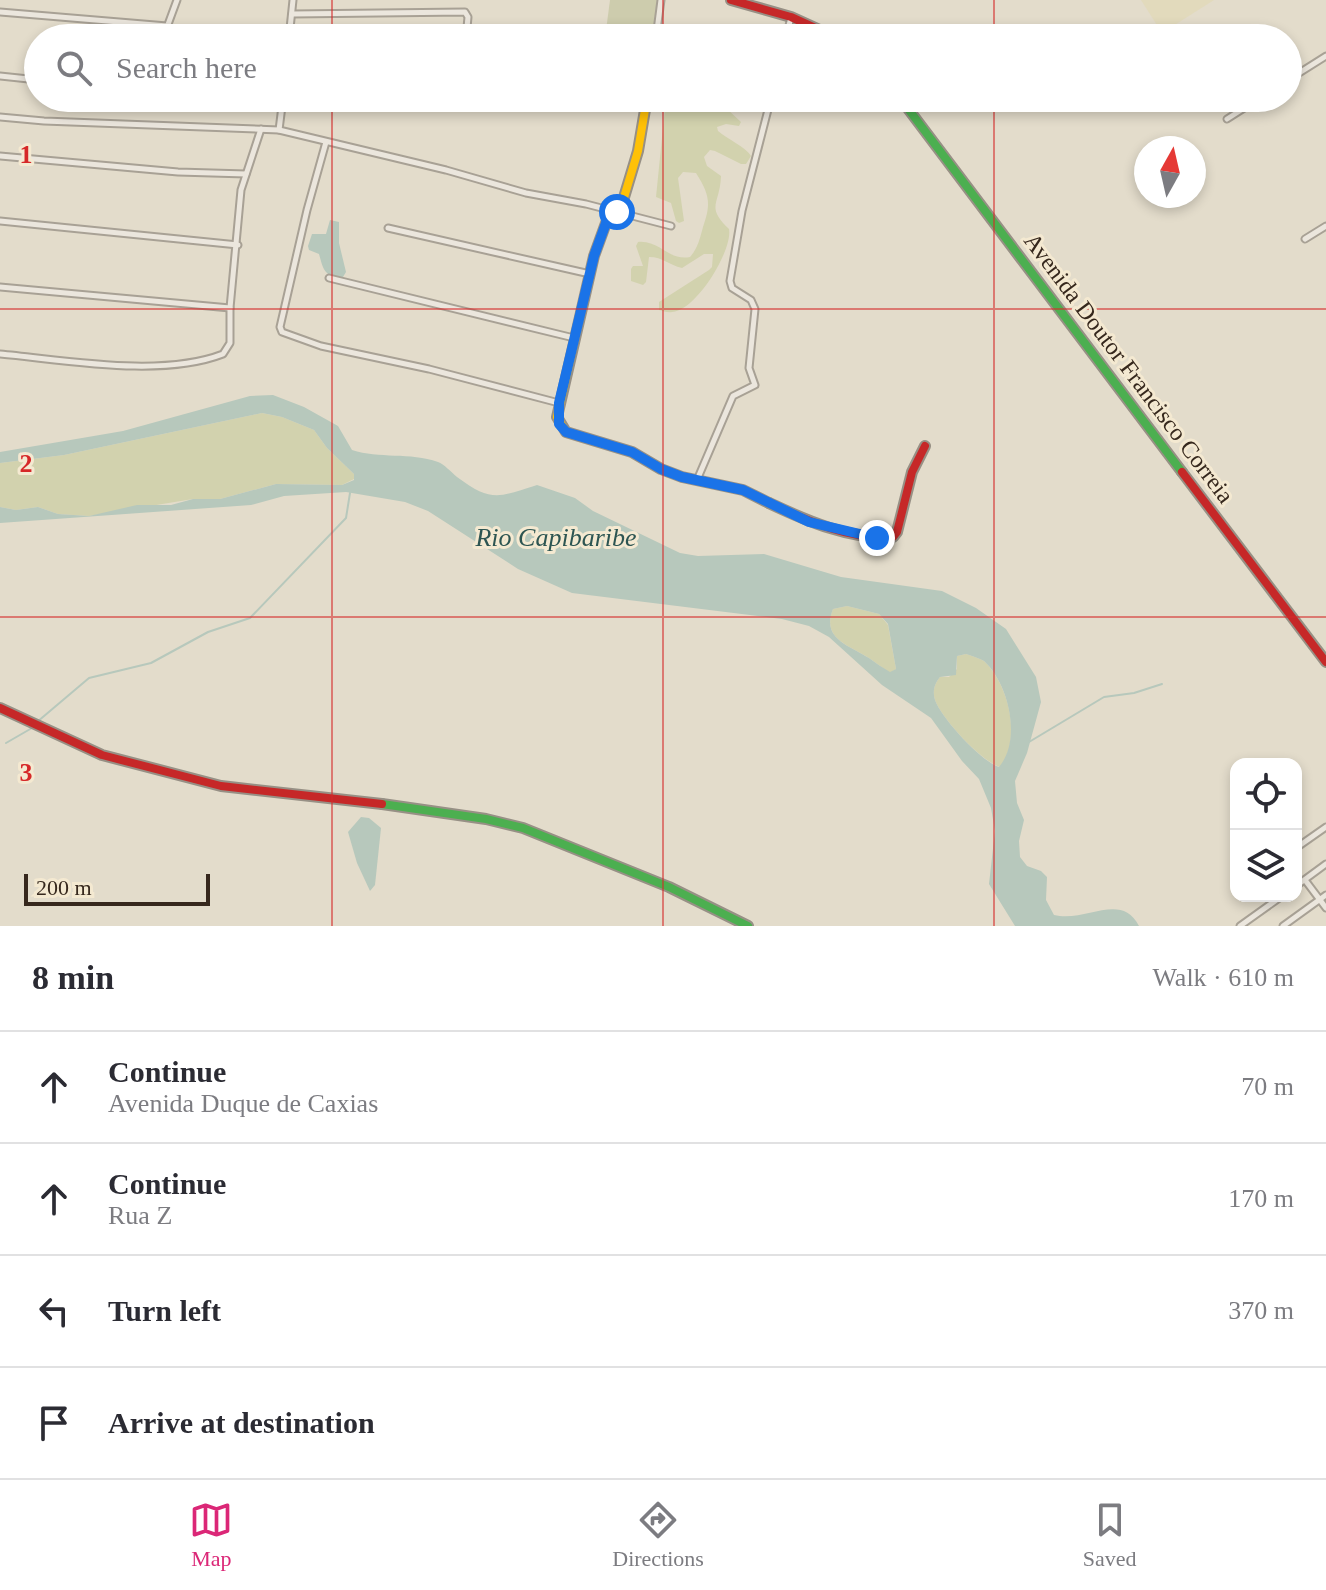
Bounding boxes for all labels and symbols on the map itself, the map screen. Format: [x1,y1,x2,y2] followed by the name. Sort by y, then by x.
[1134,136,1206,208] north arrow
[20,140,33,169] text: 1
[599,194,635,230] route start
[1019,228,1239,508] street label: Avenida Doutor Francisco Correia
[20,449,33,478] text: 2
[859,520,895,556] route end
[474,523,637,552] water label: Rio Capibaribe
[20,758,33,787] text: 3
[24,870,210,906] scale bar

